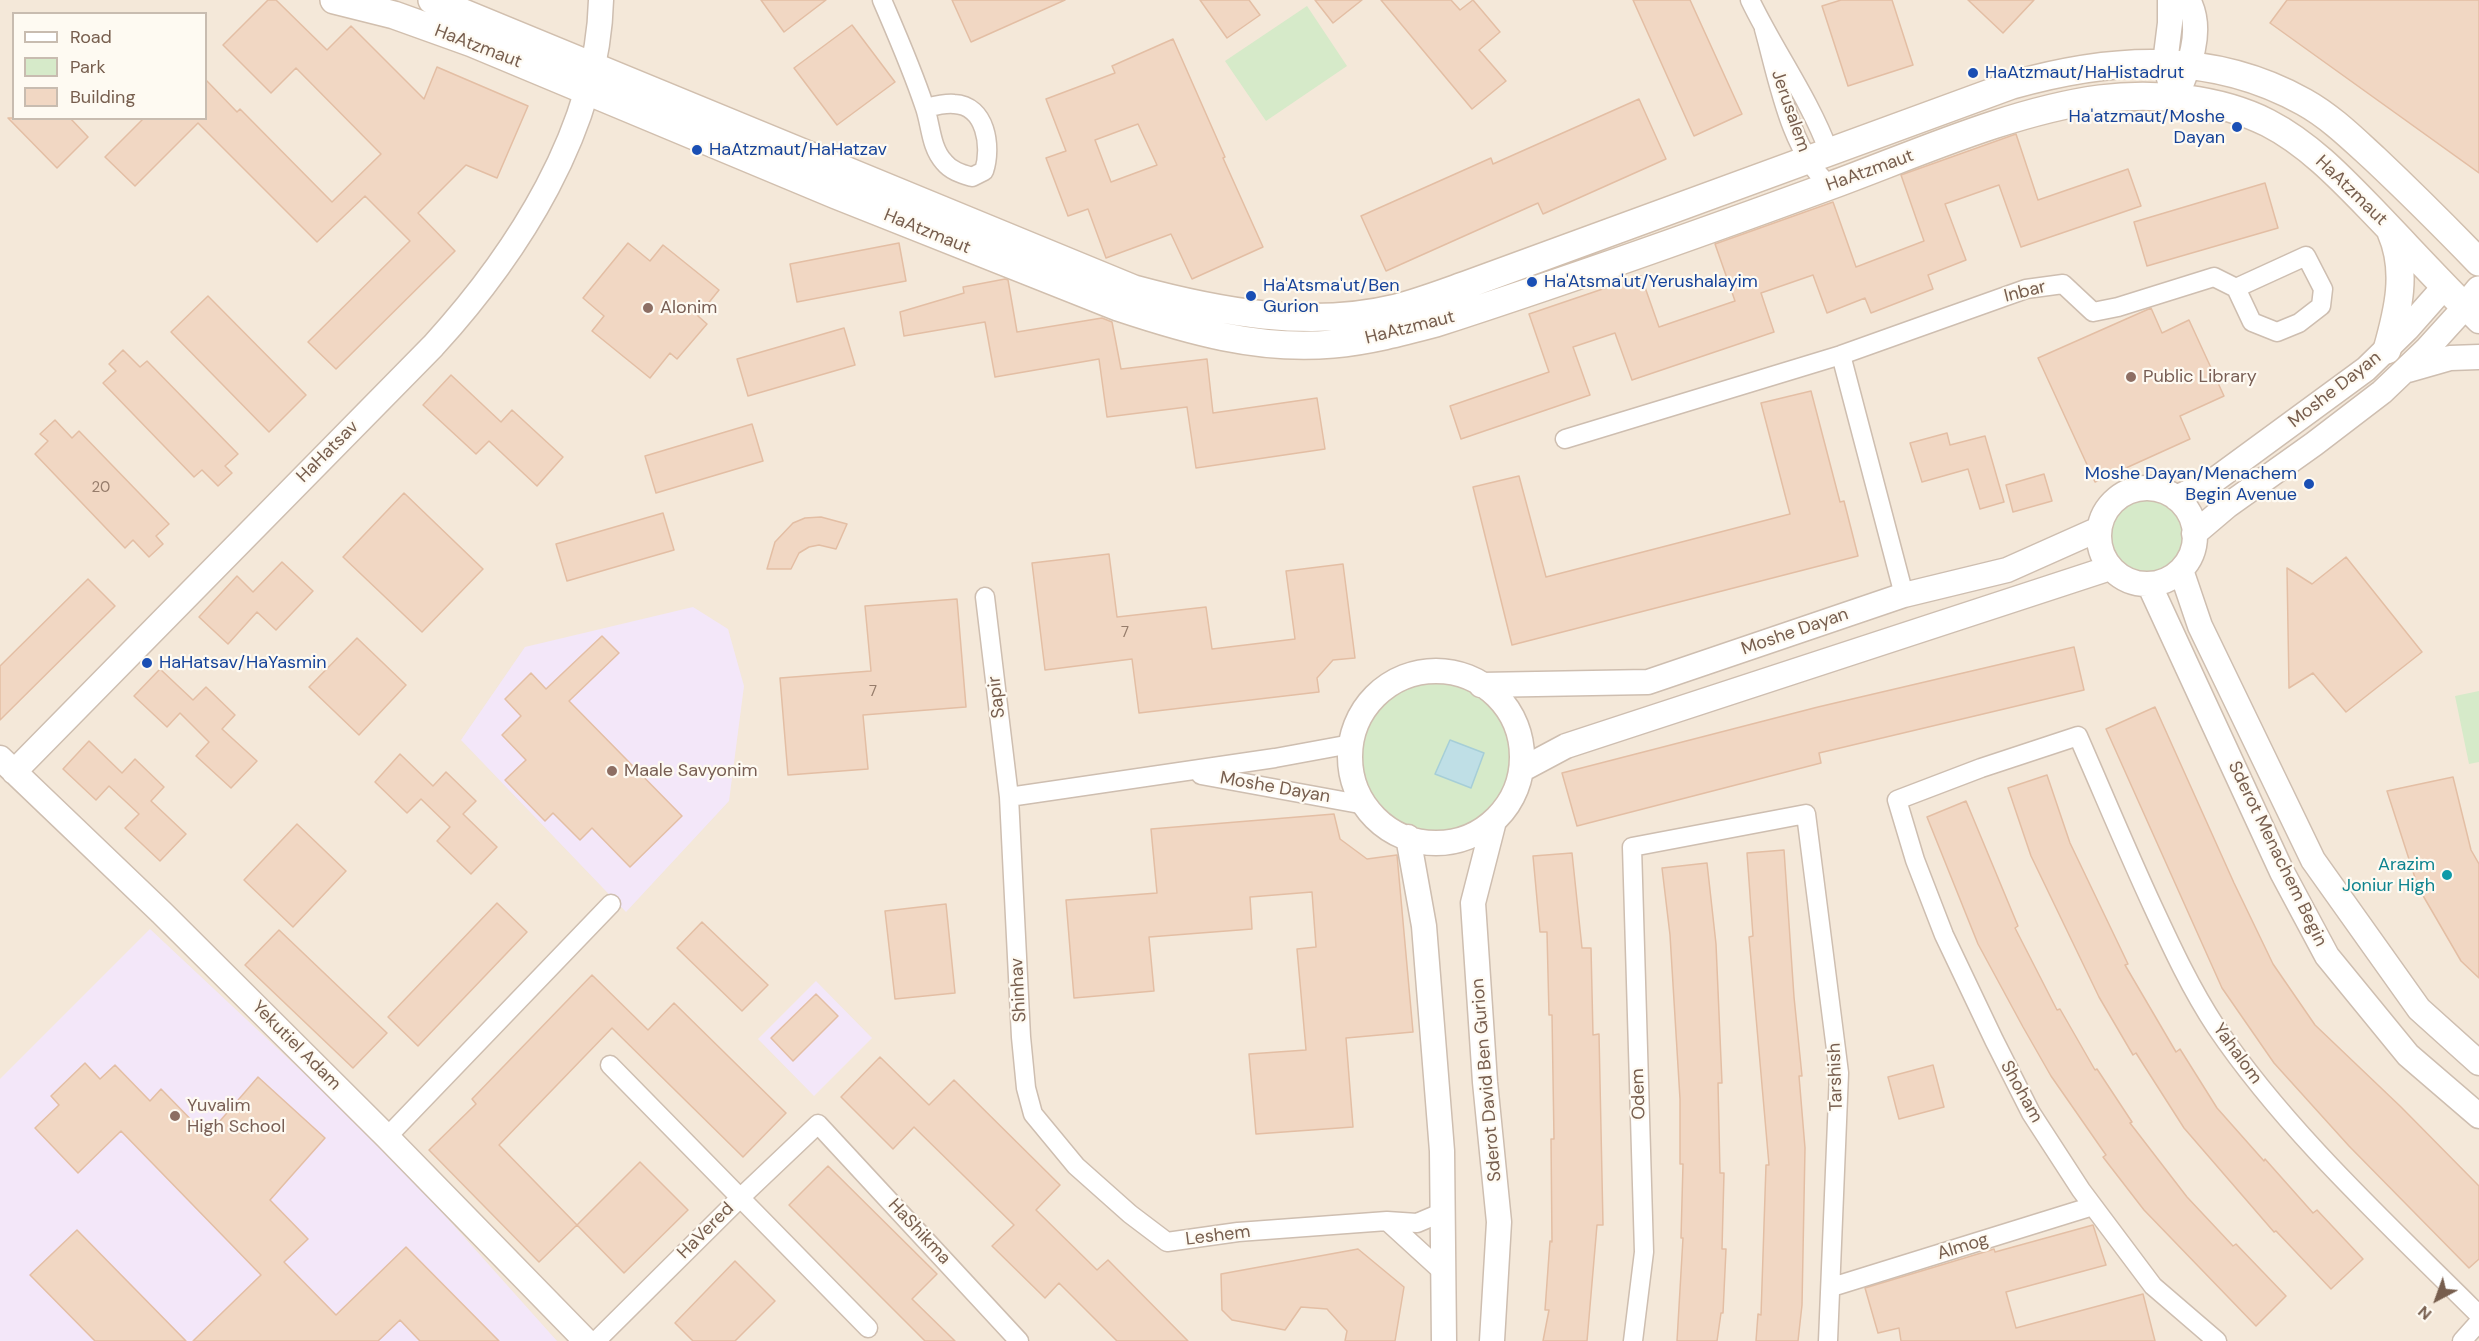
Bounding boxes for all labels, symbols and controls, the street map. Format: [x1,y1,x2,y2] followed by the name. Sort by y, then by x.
[12,12,207,120] legend
[431,20,525,74] street label: HaAtzmaut
[70,25,112,49] text: Road
[70,55,106,79] text: Park
[1985,62,2184,84] place label: HaAtzmaut/HaHistadrut
[1966,66,1980,80] marker: HaAtzmaut/HaHistadrut
[1766,67,1814,155] street label: Jerusalem
[70,85,135,109] text: Building
[2069,106,2225,148] place label: Ha'atzmaut/Moshe Dayan
[2230,120,2244,134] marker: Ha'atzmaut/Moshe Dayan
[709,139,887,161] place label: HaAtzmaut/HaHatzav
[690,143,704,157] marker: HaAtzmaut/HaHatzav
[1823,145,1917,197] street label: HaAtzmaut
[2310,151,2392,231] street label: HaAtzmaut
[880,205,974,259] street label: HaAtzmaut
[1544,271,1758,293] place label: Ha'Atsma'ut/Yerushalayim
[1263,275,1400,318] place label: Ha'Atsma'ut/Ben Gurion
[1525,275,1539,289] marker: Ha'Atsma'ut/Yerushalayim
[2002,276,2048,308] street label: Inbar
[1244,289,1258,303] marker: Ha'Atsma'ut/Ben Gurion
[660,297,717,319] place label: Alonim
[641,301,655,315] marker: Alonim
[1363,306,1457,350] street label: HaAtzmaut
[2284,347,2386,433] street label: Moshe Dayan
[2143,366,2257,388] place label: Public Library
[2124,370,2138,384] marker: Public Library
[292,416,364,488] street label: HaHatsav
[2085,463,2297,506] place label: Moshe Dayan/Menachem Begin Avenue
[2302,477,2316,491] marker: Moshe Dayan/Menachem Begin Avenue
[92,479,110,497] house number: 20
[1739,604,1851,660] street label: Moshe Dayan
[1121,624,1129,642] house number: 7
[159,652,327,674] place label: HaHatsav/HaYasmin
[140,656,154,670] marker: HaHatsav/HaYasmin
[984,675,1010,719] street label: Sapir
[869,683,877,701] house number: 7
[2223,758,2331,950] street label: Sderot Menachem Begin
[624,760,758,782] place label: Maale Savyonim
[605,764,619,778] marker: Maale Savyonim
[1218,768,1332,808] street label: Moshe Dayan
[2342,854,2435,896] place label: Arazim Joniur High
[2440,868,2454,882] marker: Arazim Joniur High
[1007,957,1031,1023] street label: Shinhav
[1467,977,1507,1183] street label: Sderot David Ben Gurion
[247,997,345,1095] street label: Yekutiel Adam
[2208,1019,2266,1089] street label: Yahalom
[1824,1042,1848,1112] street label: Tarshish
[1995,1057,2047,1127] street label: Shoham
[1627,1068,1651,1120] street label: Odem
[187,1095,285,1138] place label: Yuvalim High School
[168,1109,182,1123] marker: Yuvalim High School
[883,1195,955,1269] street label: HaShikma
[673,1198,739,1264] street label: HaVered
[1184,1221,1252,1251] street label: Leshem
[1935,1229,1991,1265] street label: Almog
[2407,1269,2467,1329] north arrow
[2414,1301,2436,1325] text: N

